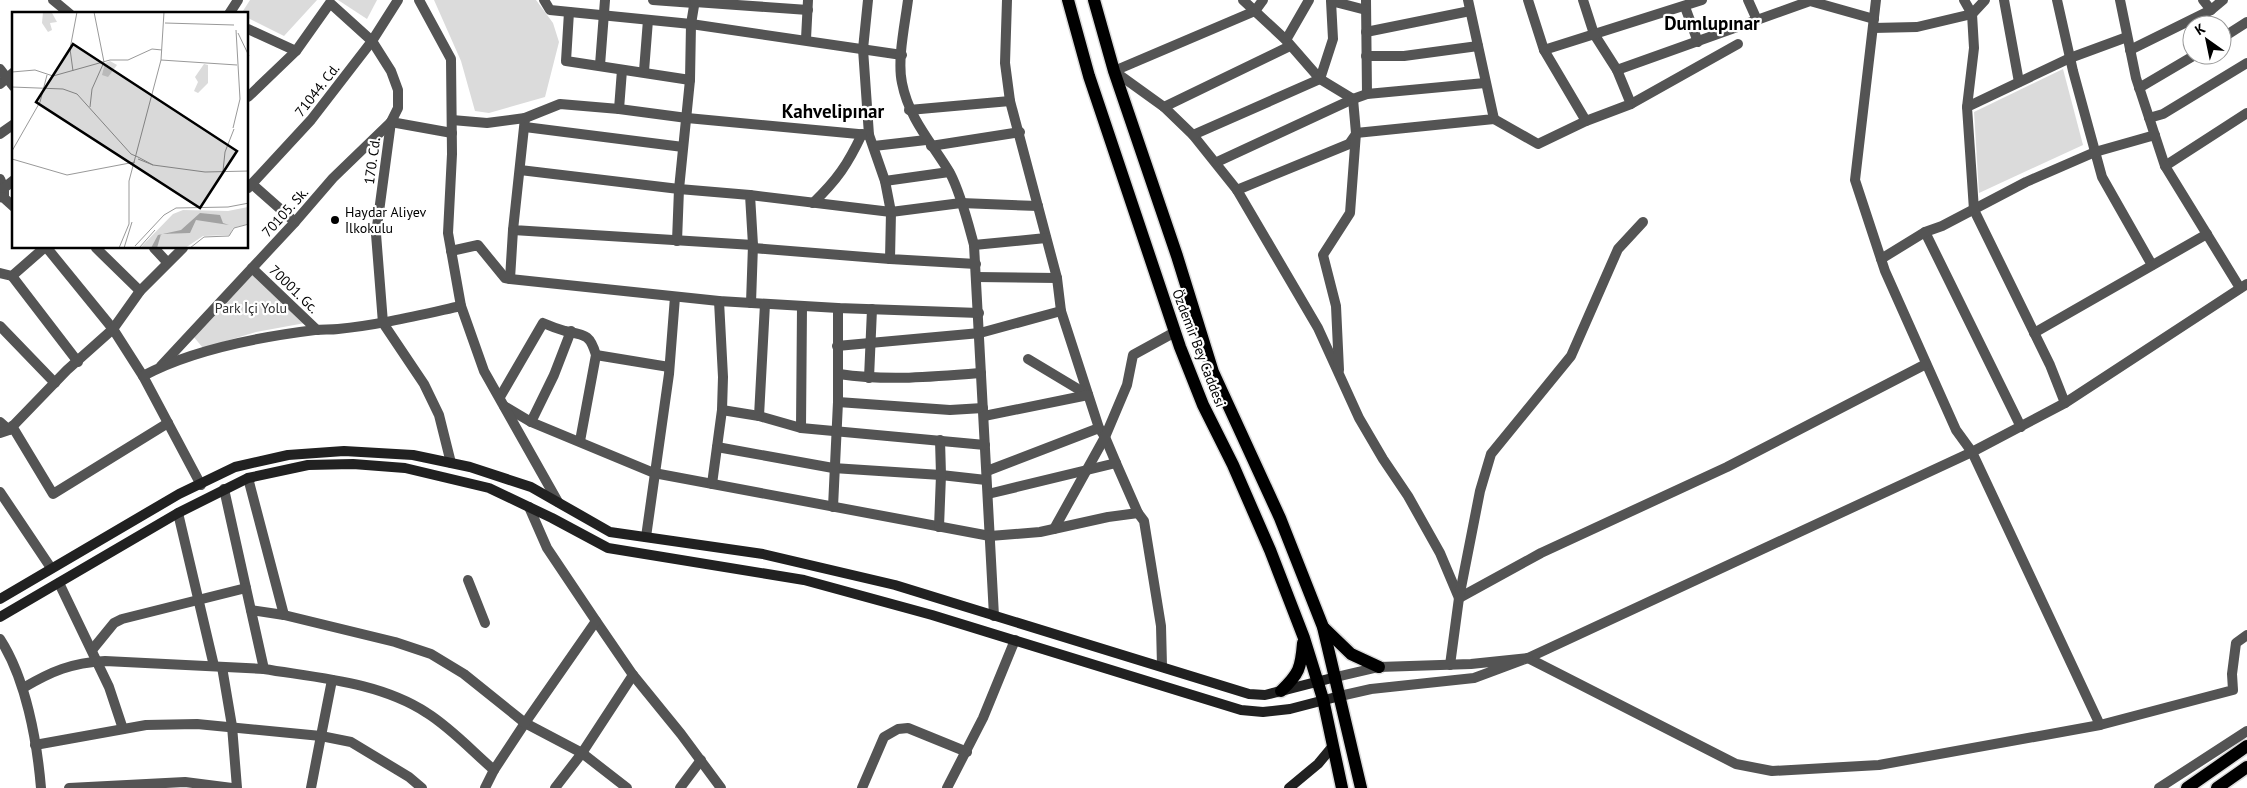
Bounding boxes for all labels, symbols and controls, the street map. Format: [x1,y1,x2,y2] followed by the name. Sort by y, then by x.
[1664,11,1760,35] district label: Dumlupınar
[12,12,249,249] inset map
[2182,15,2232,65] north arrow
[2191,19,2209,39] text: K
[291,60,343,120] street label: 71044. Cd.
[782,99,884,123] district label: Kahvelipınar
[360,136,384,186] street label: 170. Cd.
[258,183,312,241] street label: 70105. Sk.
[345,203,427,237] place label: Haydar Aliyev İlkokulu
[329,214,341,226] marker: Haydar Aliyev İlkokulu
[266,261,322,317] street label: 70001. Gc.
[1168,286,1230,410] street label: Özdemir Bey Caddesi
[215,299,287,317] park label: Park İçi Yolu

